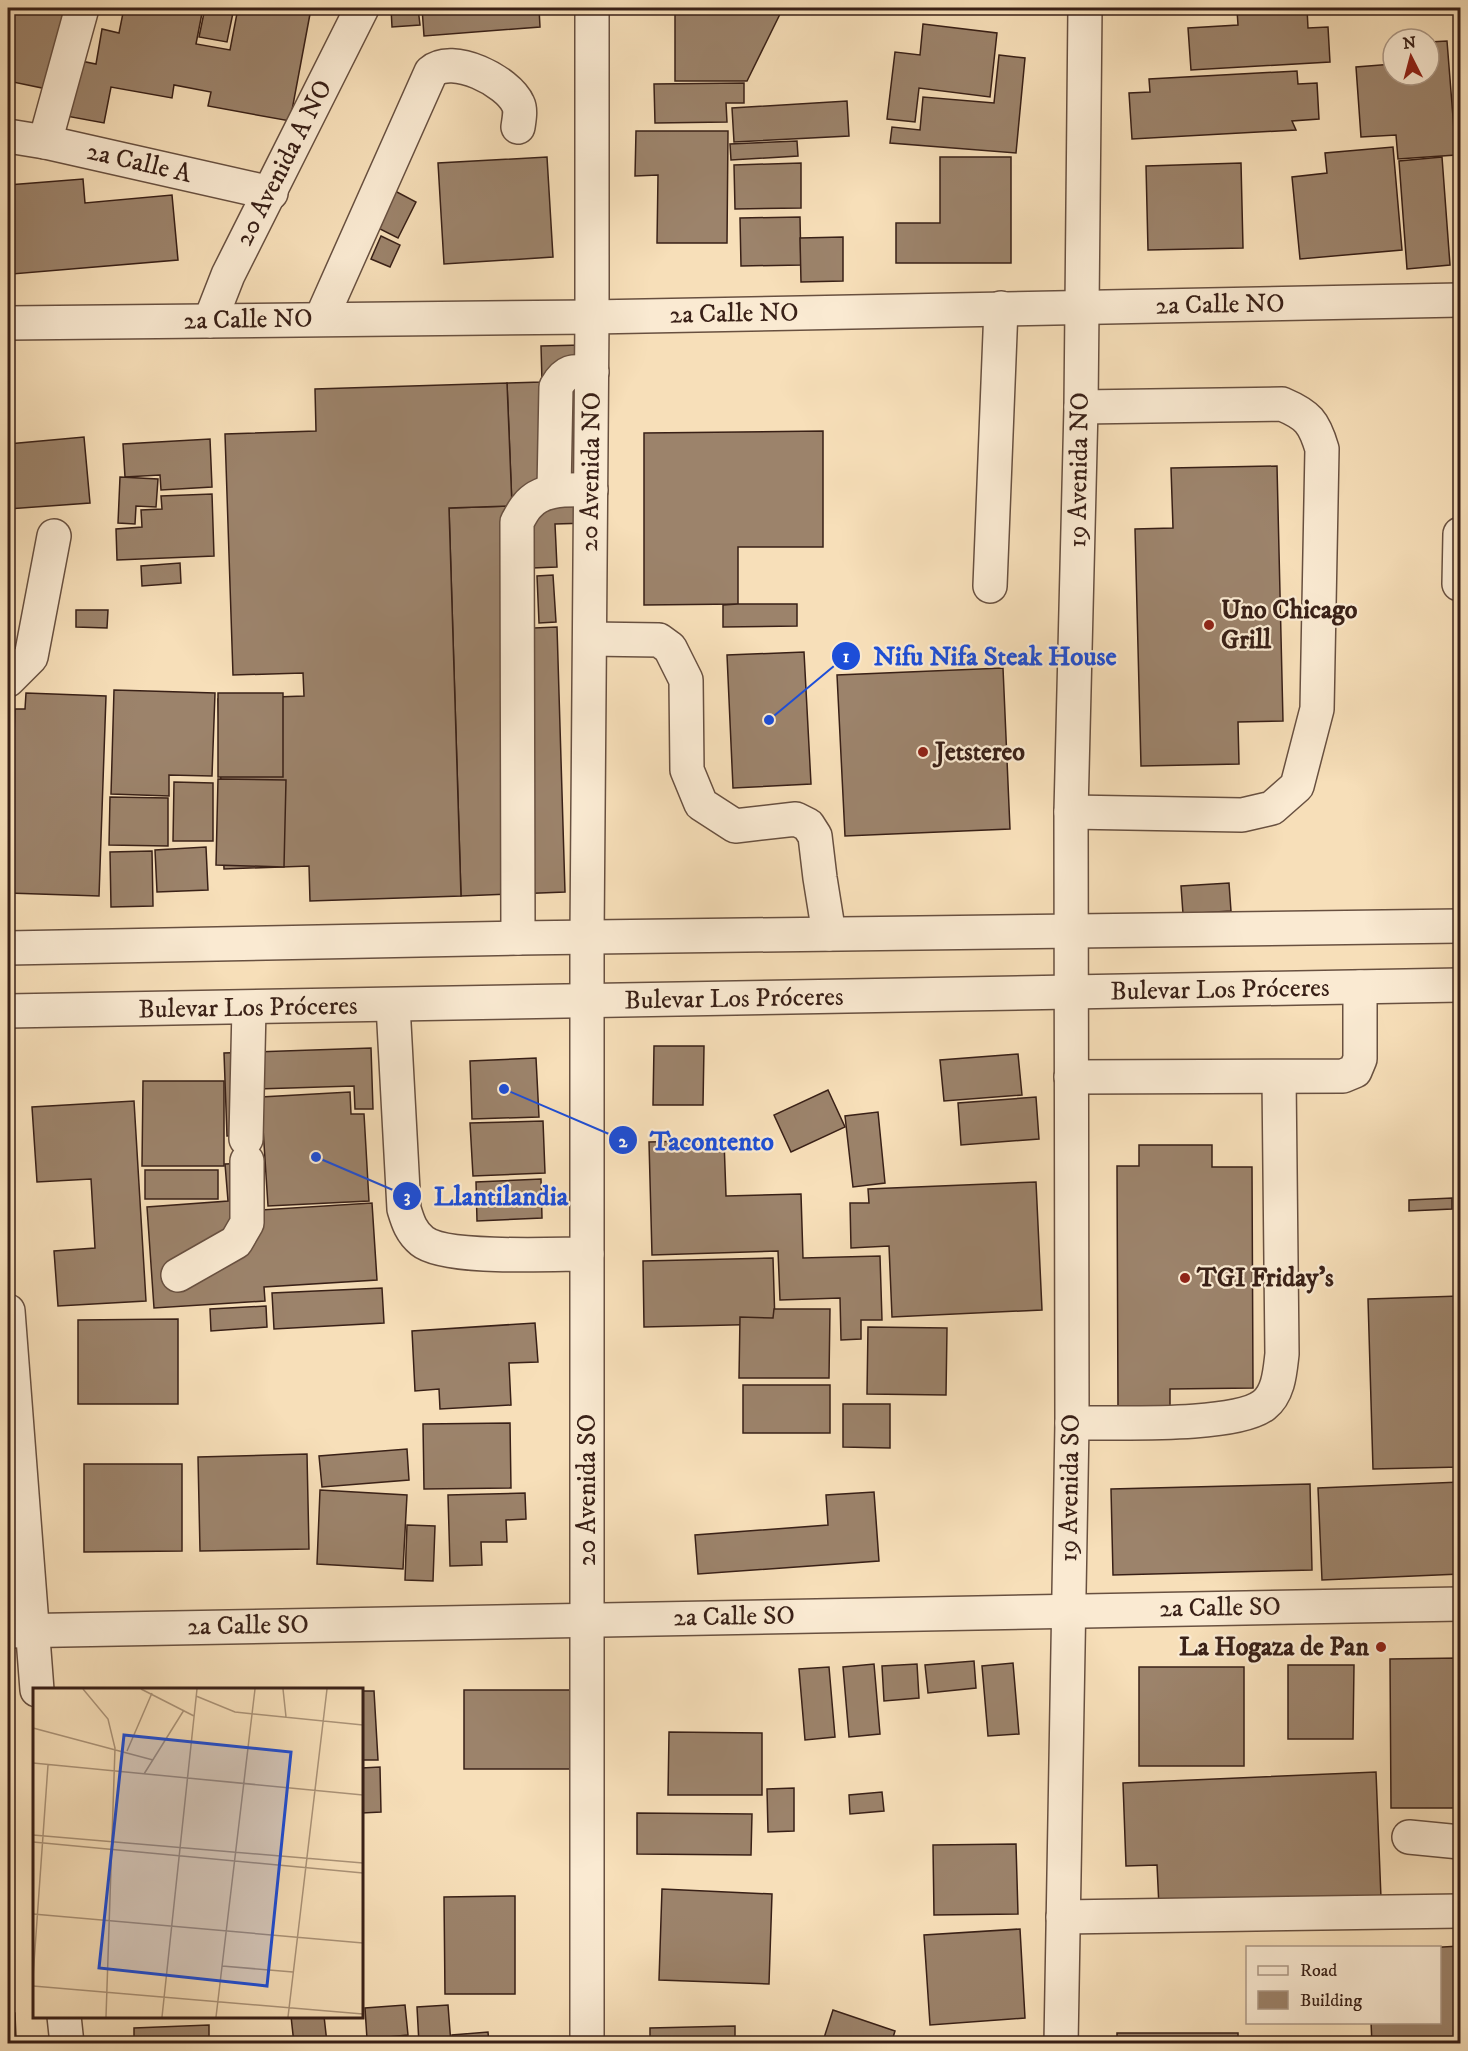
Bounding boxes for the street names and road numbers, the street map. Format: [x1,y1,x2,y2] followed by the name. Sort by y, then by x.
[228,74,340,252] street label: 20 Avenida A NO
[84,135,195,191] street label: 2a Calle A
[1155,287,1285,323] street label: 2a Calle NO
[669,296,799,332] street label: 2a Calle NO
[183,302,313,338] street label: 2a Calle NO
[573,392,609,552] street label: 20 Avenida NO
[1061,392,1097,548] street label: 19 Avenida NO
[1110,972,1330,1008] street label: Bulevar Los Próceres
[624,981,844,1017] street label: Bulevar Los Próceres
[138,990,358,1026] street label: Bulevar Los Próceres
[571,1414,604,1566] street label: 20 Avenida SO
[1052,1414,1088,1562] street label: 19 Avenida SO
[1159,1590,1281,1626] street label: 2a Calle SO
[673,1599,795,1635] street label: 2a Calle SO
[187,1608,309,1644] street label: 2a Calle SO

